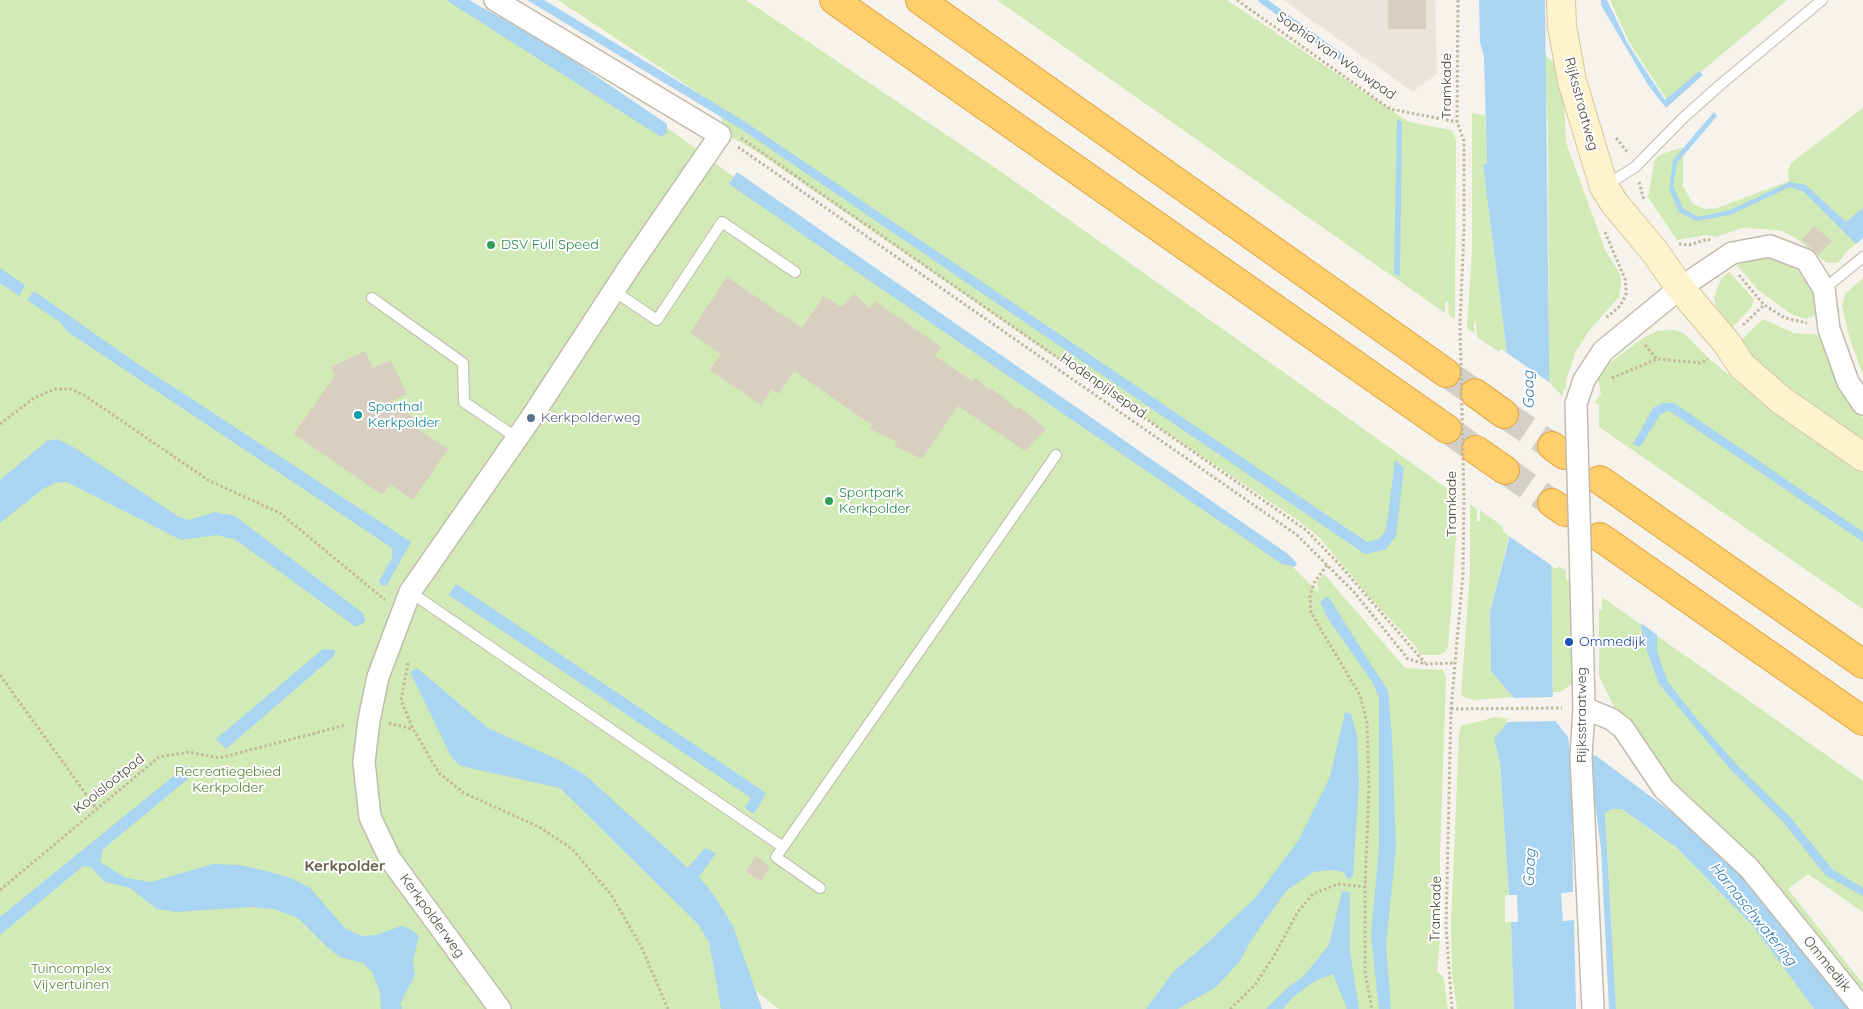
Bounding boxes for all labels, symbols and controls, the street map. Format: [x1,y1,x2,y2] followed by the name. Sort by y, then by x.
[1273,9,1399,103] street label: Sophia van Wouwpad
[1439,53,1455,119] street label: Tramkade
[1560,55,1602,153] street label: Rijksstraatweg
[501,237,599,253] place label: DSV Full Speed
[485,239,497,251] marker: DSV Full Speed
[1057,350,1149,422] street label: Hodenpijlsepad
[1520,371,1538,409] water label: Gaag
[368,399,440,432] place label: Sporthal Kerkpolder
[352,409,364,421] marker: Sporthal Kerkpolder
[541,410,641,426] place label: Kerkpolderweg
[525,412,537,424] marker: Kerkpolderweg
[1444,471,1460,537] street label: Tramkade
[839,485,911,518] place label: Sportpark Kerkpolder
[823,495,835,507] marker: Sportpark Kerkpolder
[1579,634,1646,650] place label: Ommedijk
[1563,636,1575,648] marker: Ommedijk
[1574,667,1590,763] street label: Rijksstraatweg
[70,750,148,818] street label: Kooislootpad
[175,764,281,796] park label: Recreatiegebied Kerkpolder
[1520,848,1540,888] water label: Gaag
[305,857,385,875] district label: Kerkpolder
[1706,859,1800,969] water label: Harnaschwatering
[396,871,468,961] street label: Kerkpolderweg
[1427,876,1445,942] street label: Tramkade
[1799,933,1855,995] street label: Ommedijk
[31,961,111,994] park label: Tuincomplex Vijvertuinen

